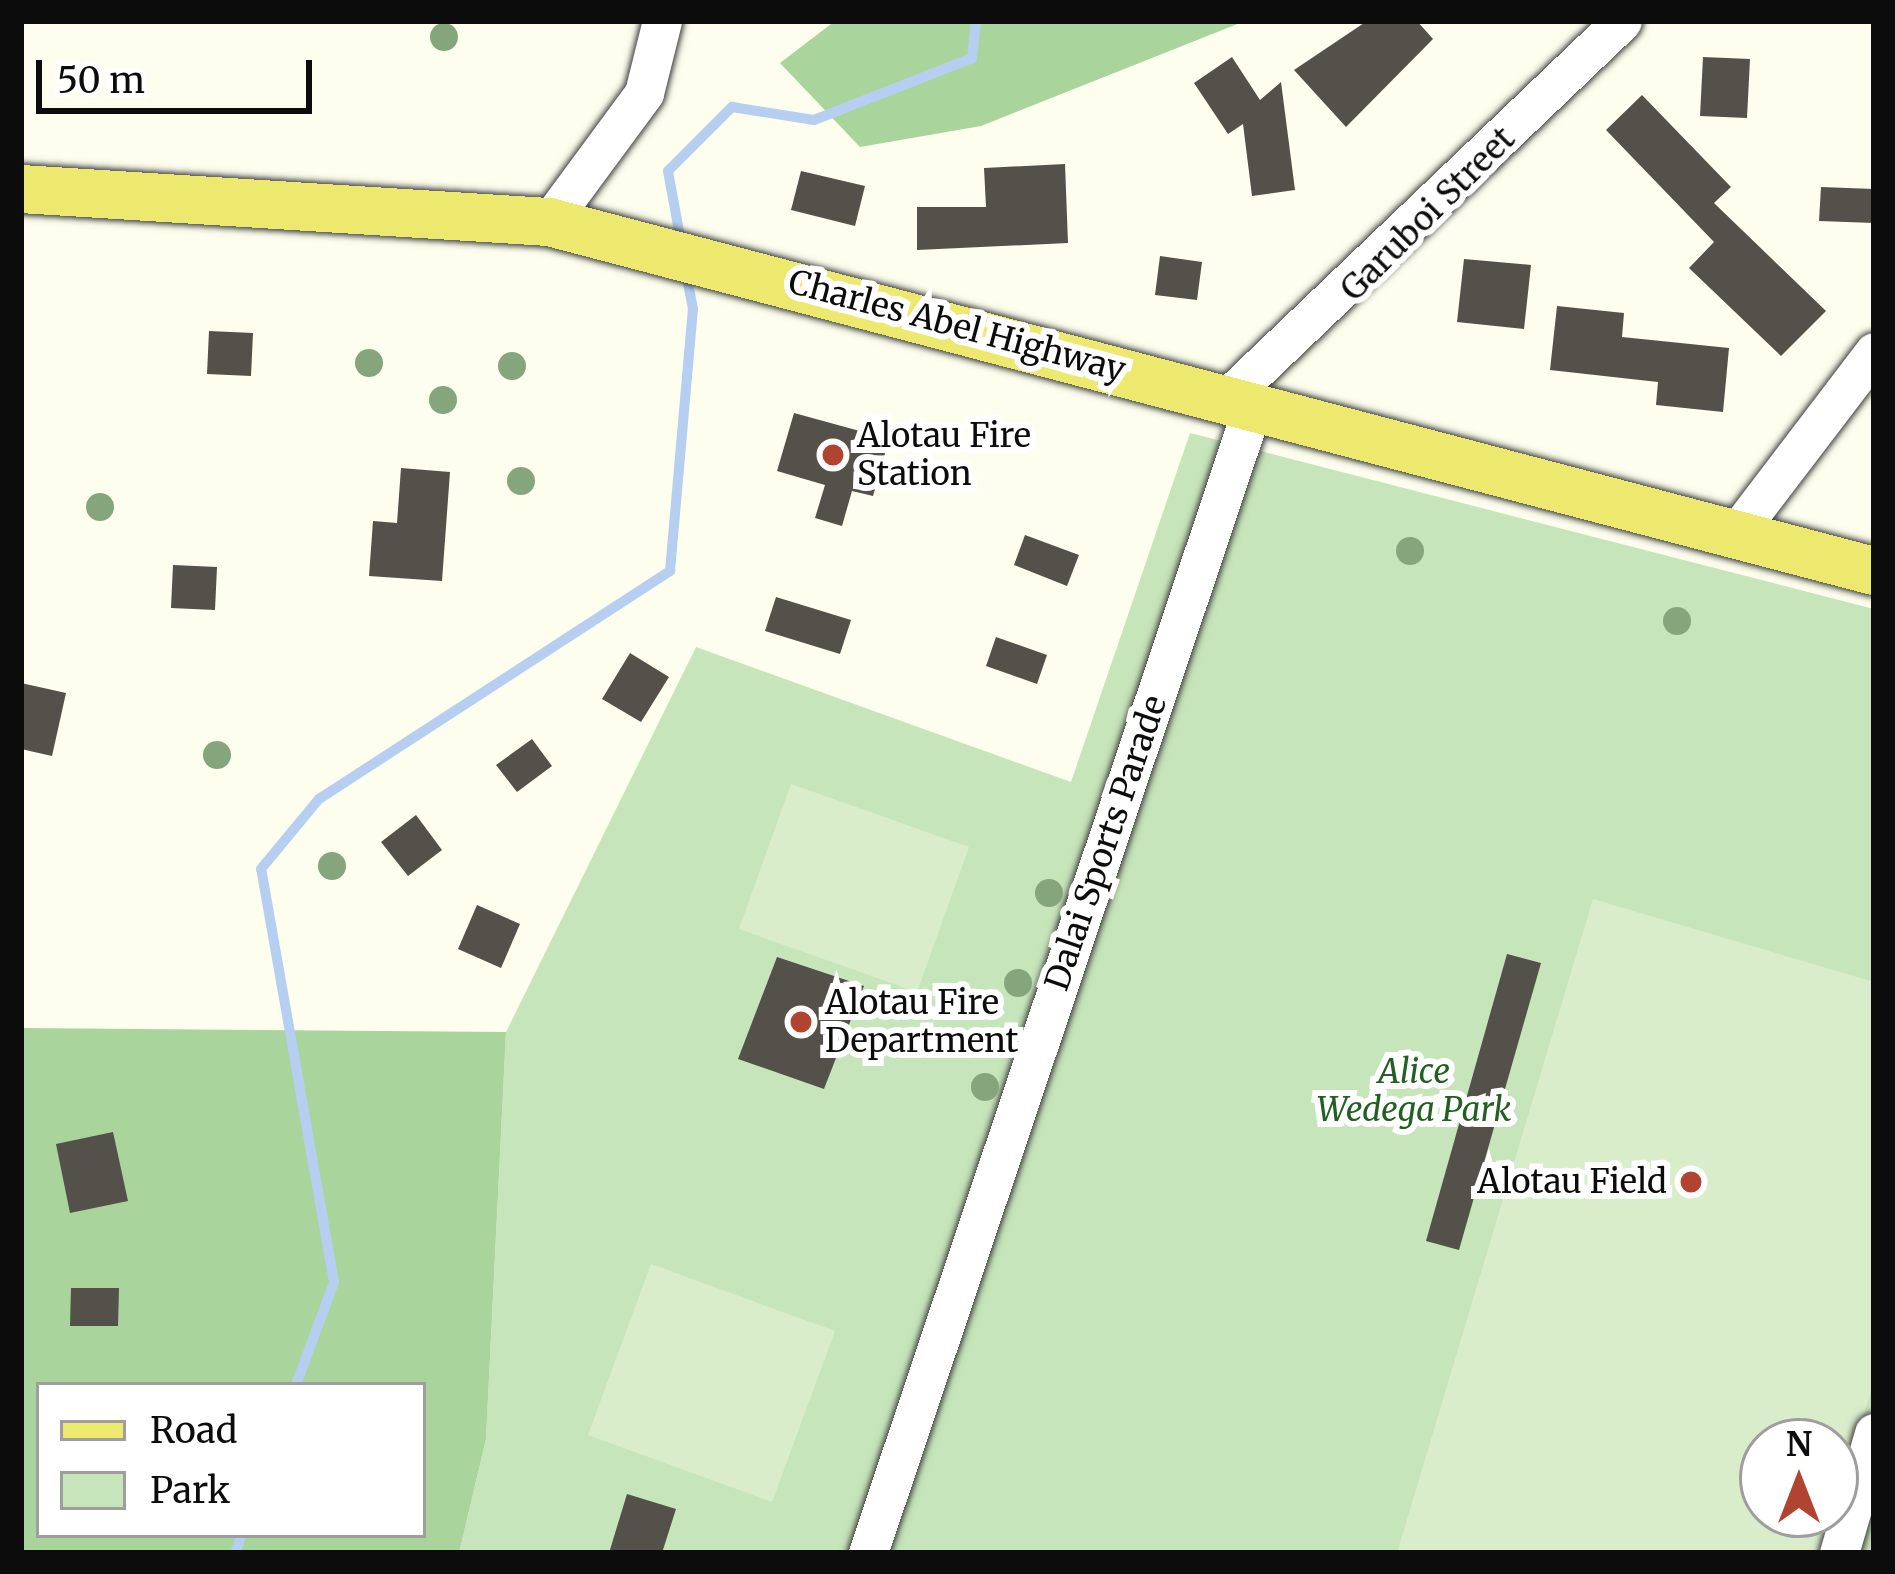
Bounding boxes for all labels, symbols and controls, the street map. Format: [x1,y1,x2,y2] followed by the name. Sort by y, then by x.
[42,36,318,110] scale bar
[57,58,145,103] text: 50 m
[1333,119,1523,309] street label: Garuboi Street
[784,262,1130,390] street label: Charles Abel Highway
[857,416,1031,494] place label: Alotau Fire Station
[820,442,846,468] marker: Alotau Fire Station
[1037,691,1175,995] street label: Dalai Sports Parade
[825,983,1018,1061] place label: Alotau Fire Department
[788,1009,814,1035] marker: Alotau Fire Department
[1317,1052,1511,1130] park label: Alice Wedega Park
[1477,1162,1667,1202] place label: Alotau Field
[1678,1169,1704,1195] marker: Alotau Field
[36,1382,426,1538] legend
[150,1408,237,1453] text: Road
[1739,1418,1859,1538] north arrow
[1786,1424,1812,1465] text: N
[150,1468,230,1513] text: Park

